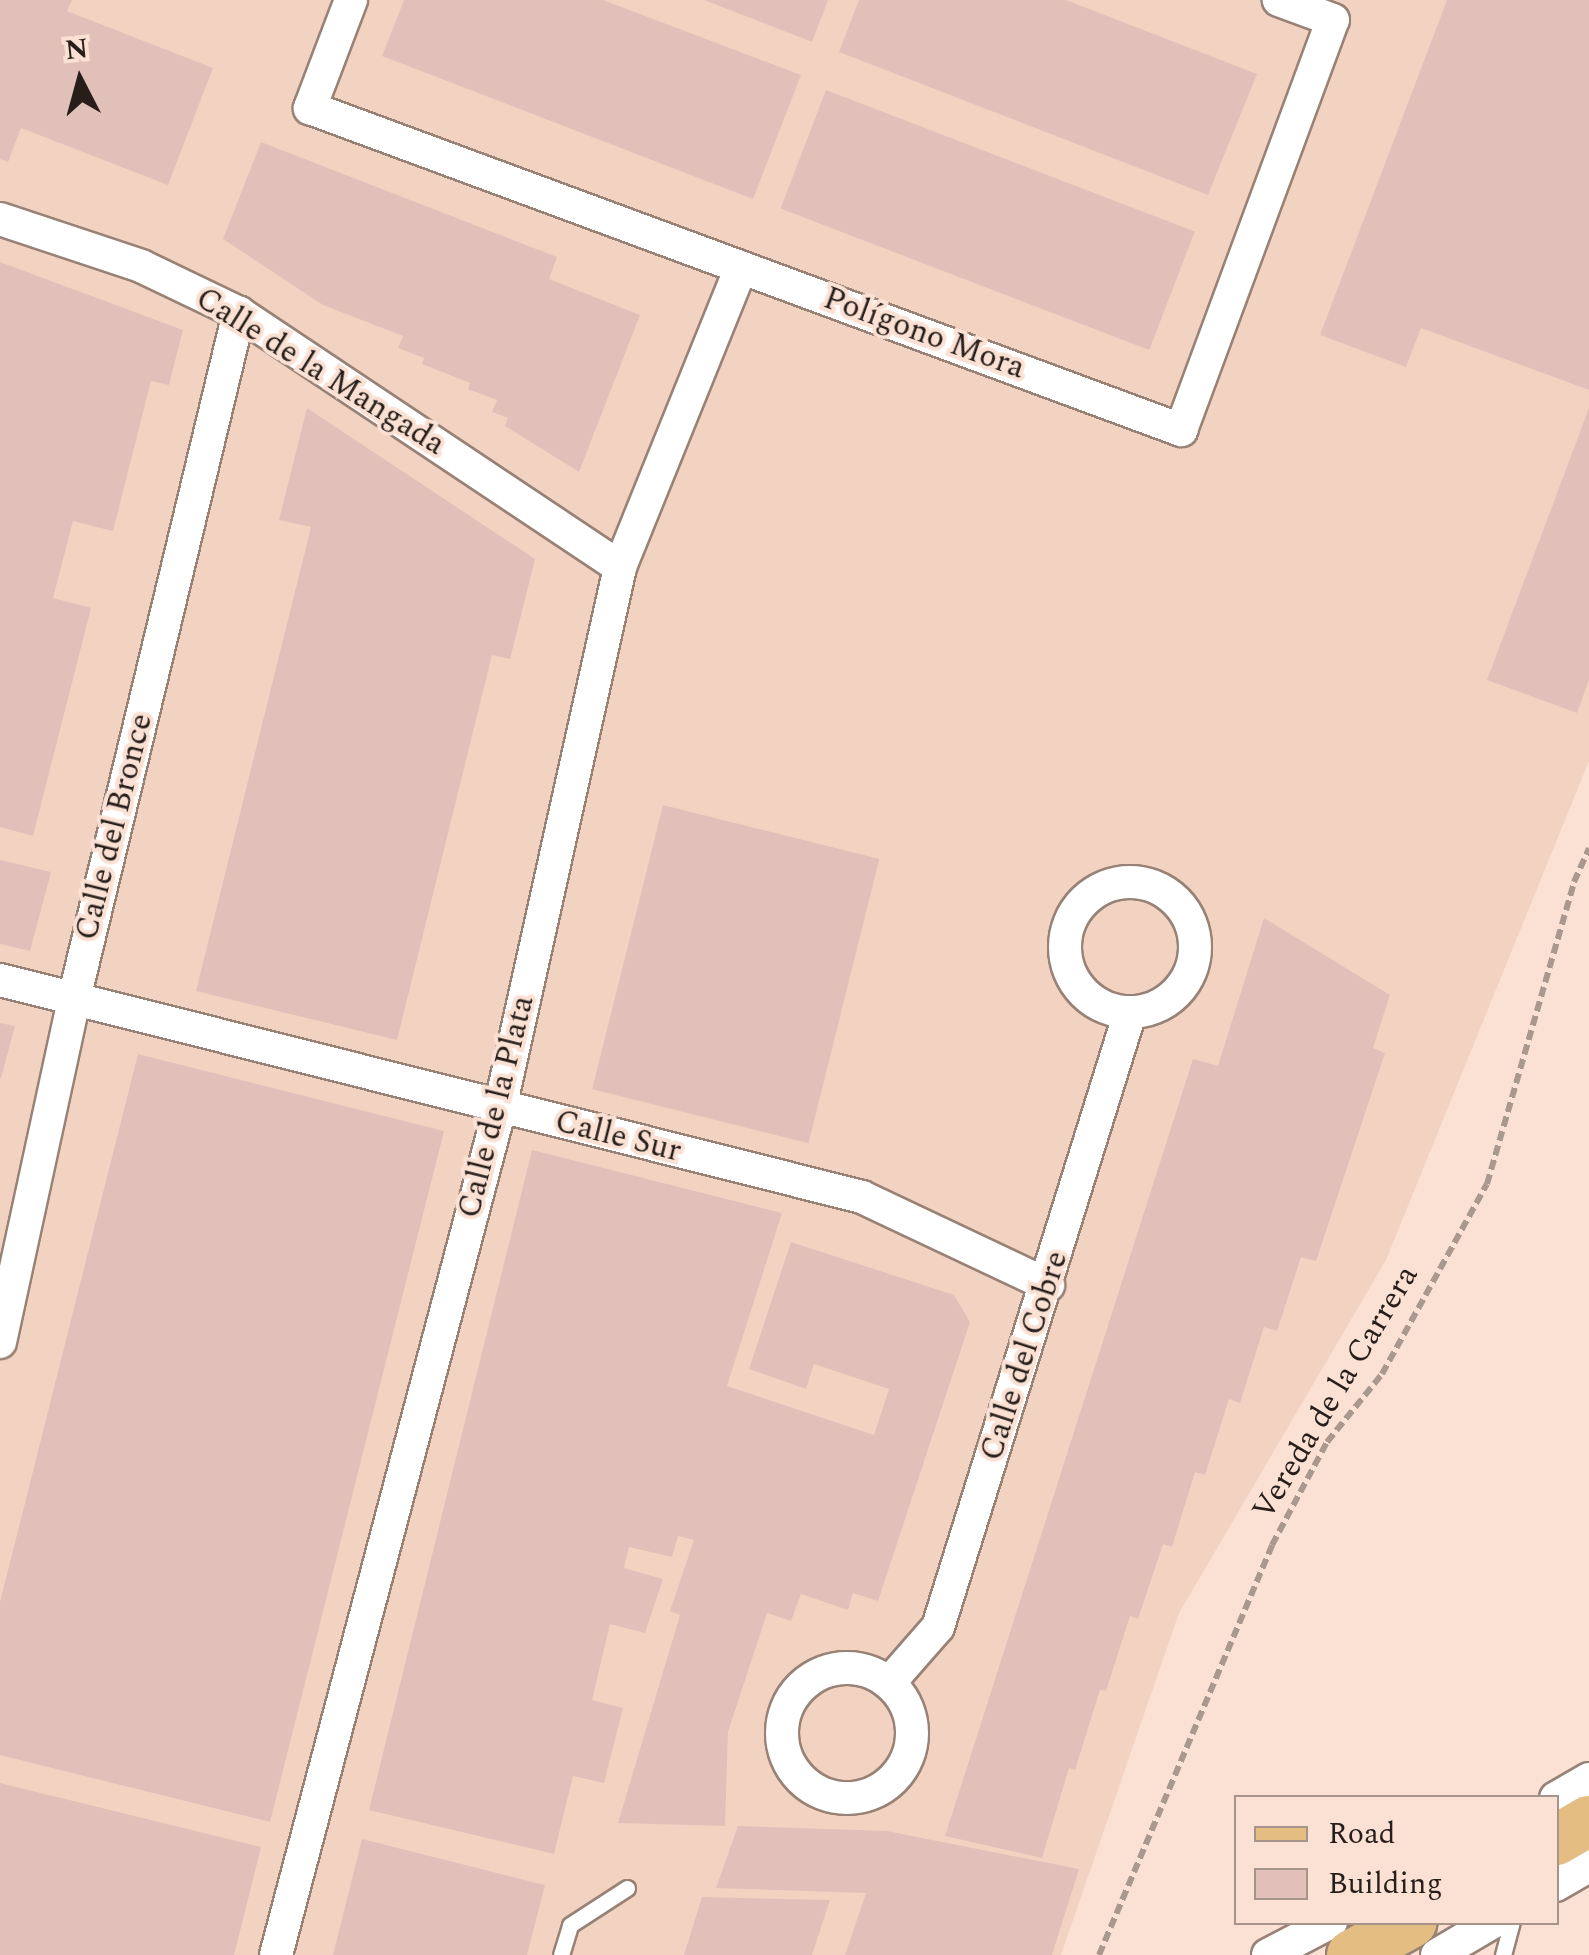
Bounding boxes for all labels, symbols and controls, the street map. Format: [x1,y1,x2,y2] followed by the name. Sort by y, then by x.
[63,27,90,72] text: N
[30,30,130,130] north arrow
[188,280,452,464] street label: Calle de la Mangada
[818,280,1030,388] street label: Polígono Mora
[68,710,162,944] street label: Calle del Bronce
[451,992,543,1222] street label: Calle de la Plata
[551,1103,685,1171] street label: Calle Sur
[973,1246,1077,1466] street label: Calle del Cobre
[1245,1259,1427,1527] street label: Vereda de la Carrera
[1234,1795,1559,1925] legend
[1328,1811,1396,1857] text: Road
[1328,1861,1443,1907] text: Building

